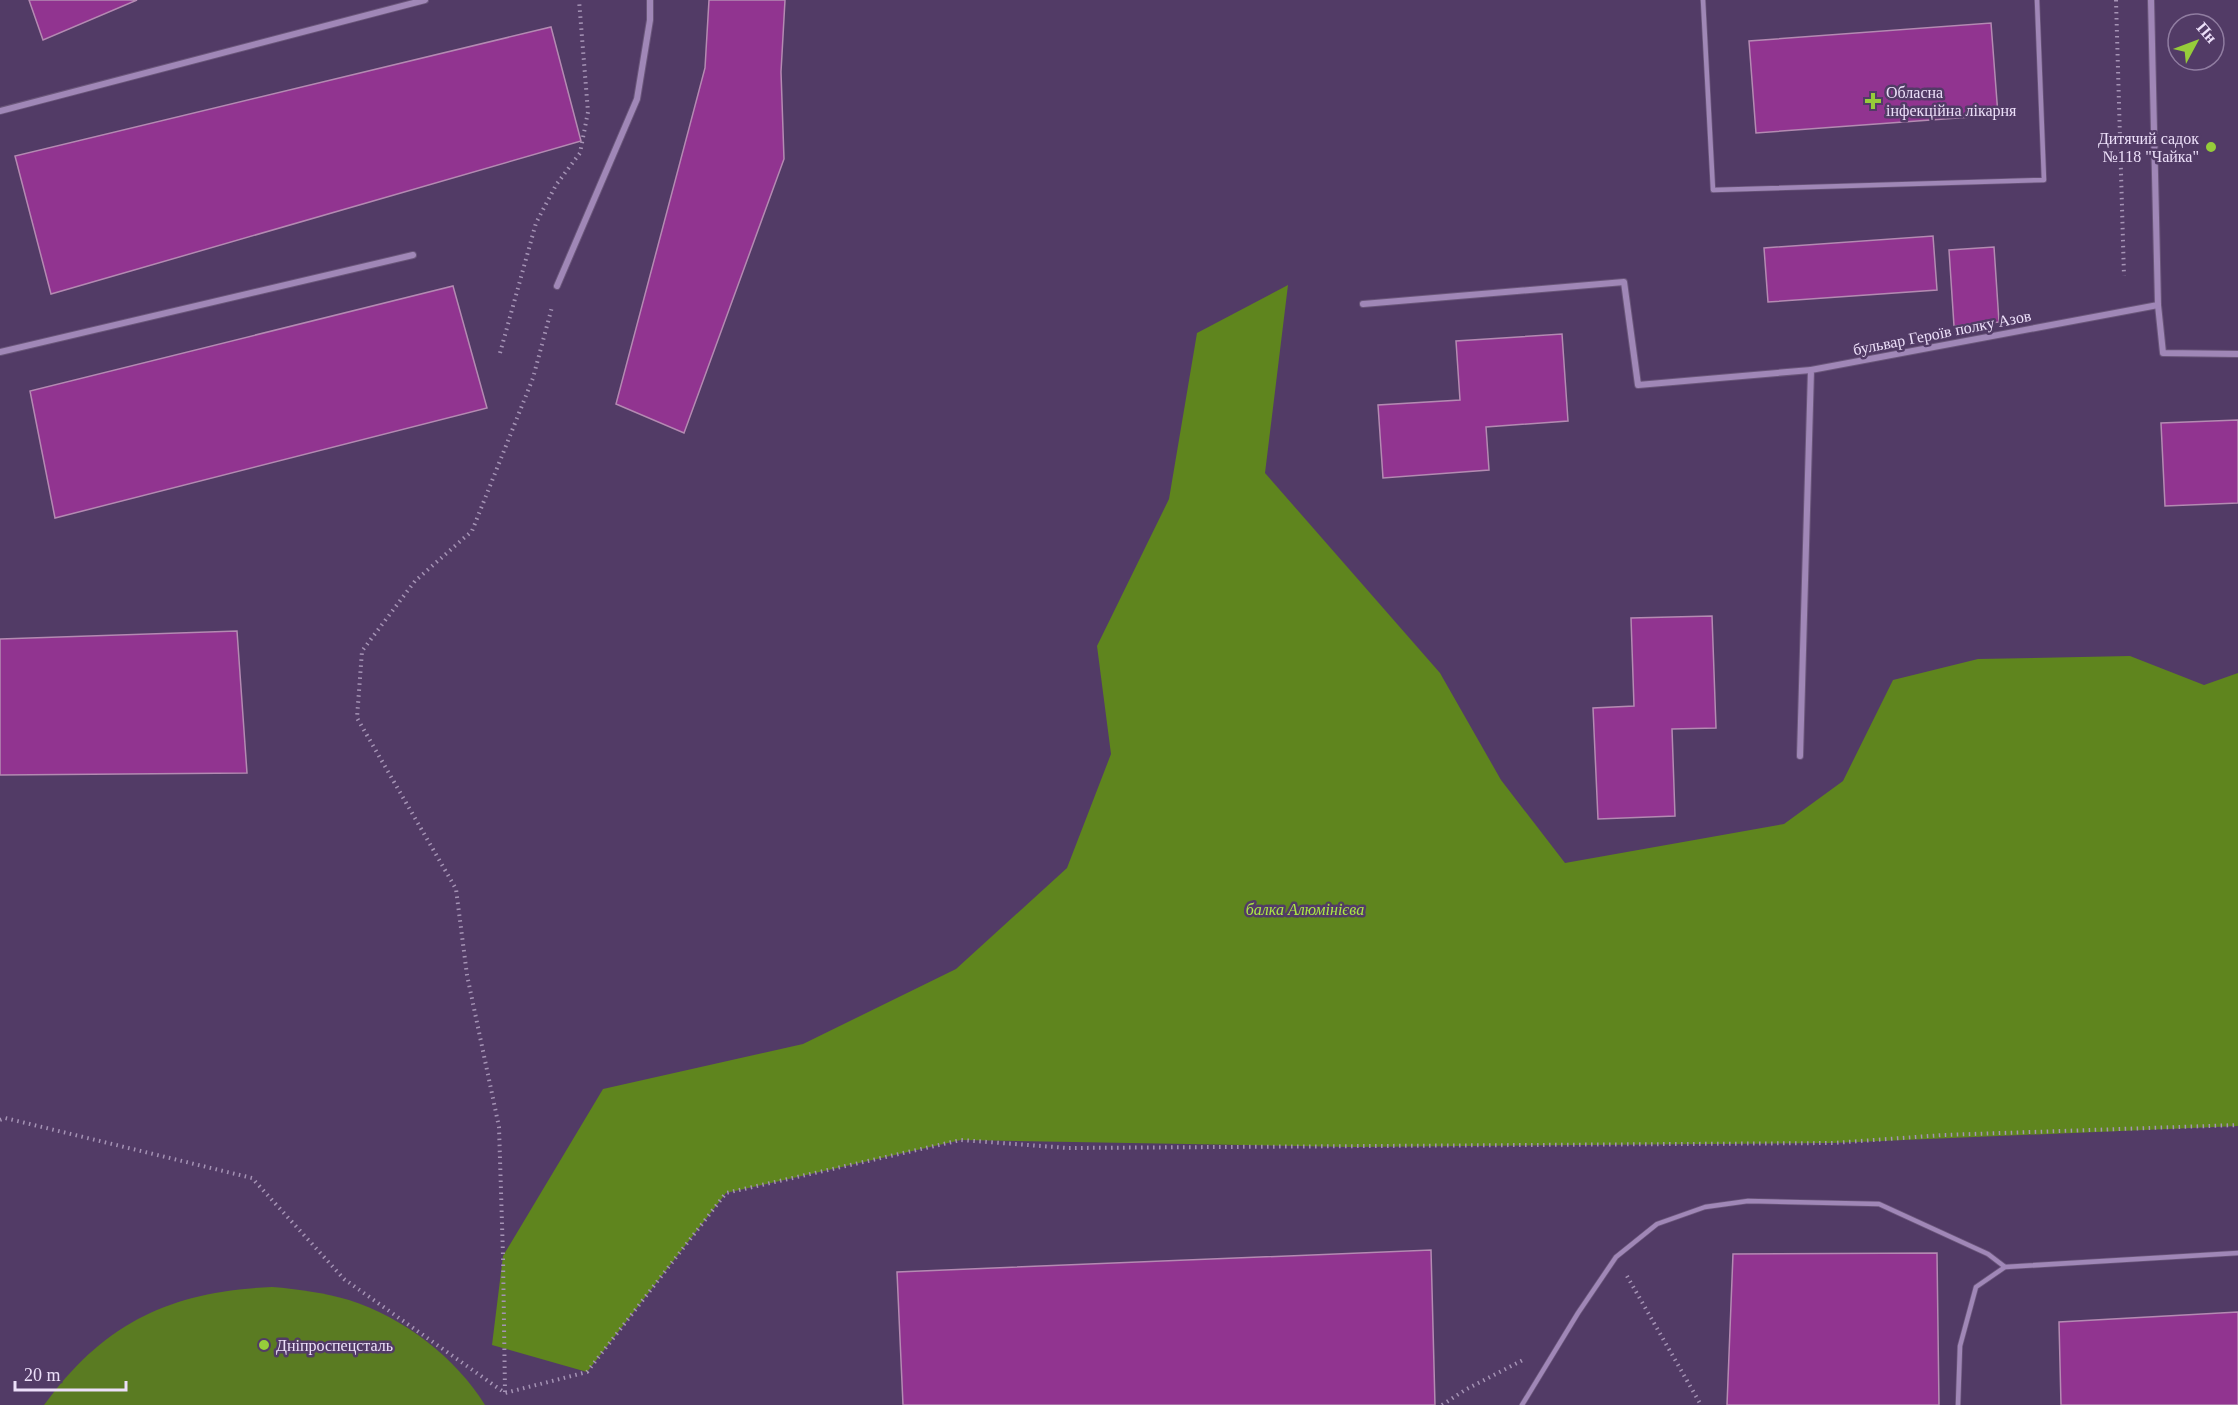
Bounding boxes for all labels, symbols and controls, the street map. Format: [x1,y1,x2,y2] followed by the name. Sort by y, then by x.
[2166,12,2226,72] north arrow
[2193,19,2220,46] text: Пн
[1886,84,2017,120] place label: Обласна інфекційна лікарня
[1864,92,1882,110] marker: Обласна інфекційна лікарня
[2098,130,2199,165] place label: Дитячий садок №118 "Чайка"
[2204,140,2218,154] marker: Дитячий садок №118 "Чайка"
[1852,307,2033,359] street label: бульвар Героїв полку Азов
[1246,901,1364,918] park label: балка Алюмінієва
[276,1337,393,1355] place label: Дніпроспецсталь
[257,1338,271,1352] marker: Дніпроспецсталь
[15,1354,126,1392] scale bar
[24,1365,61,1385] text: 20 m

